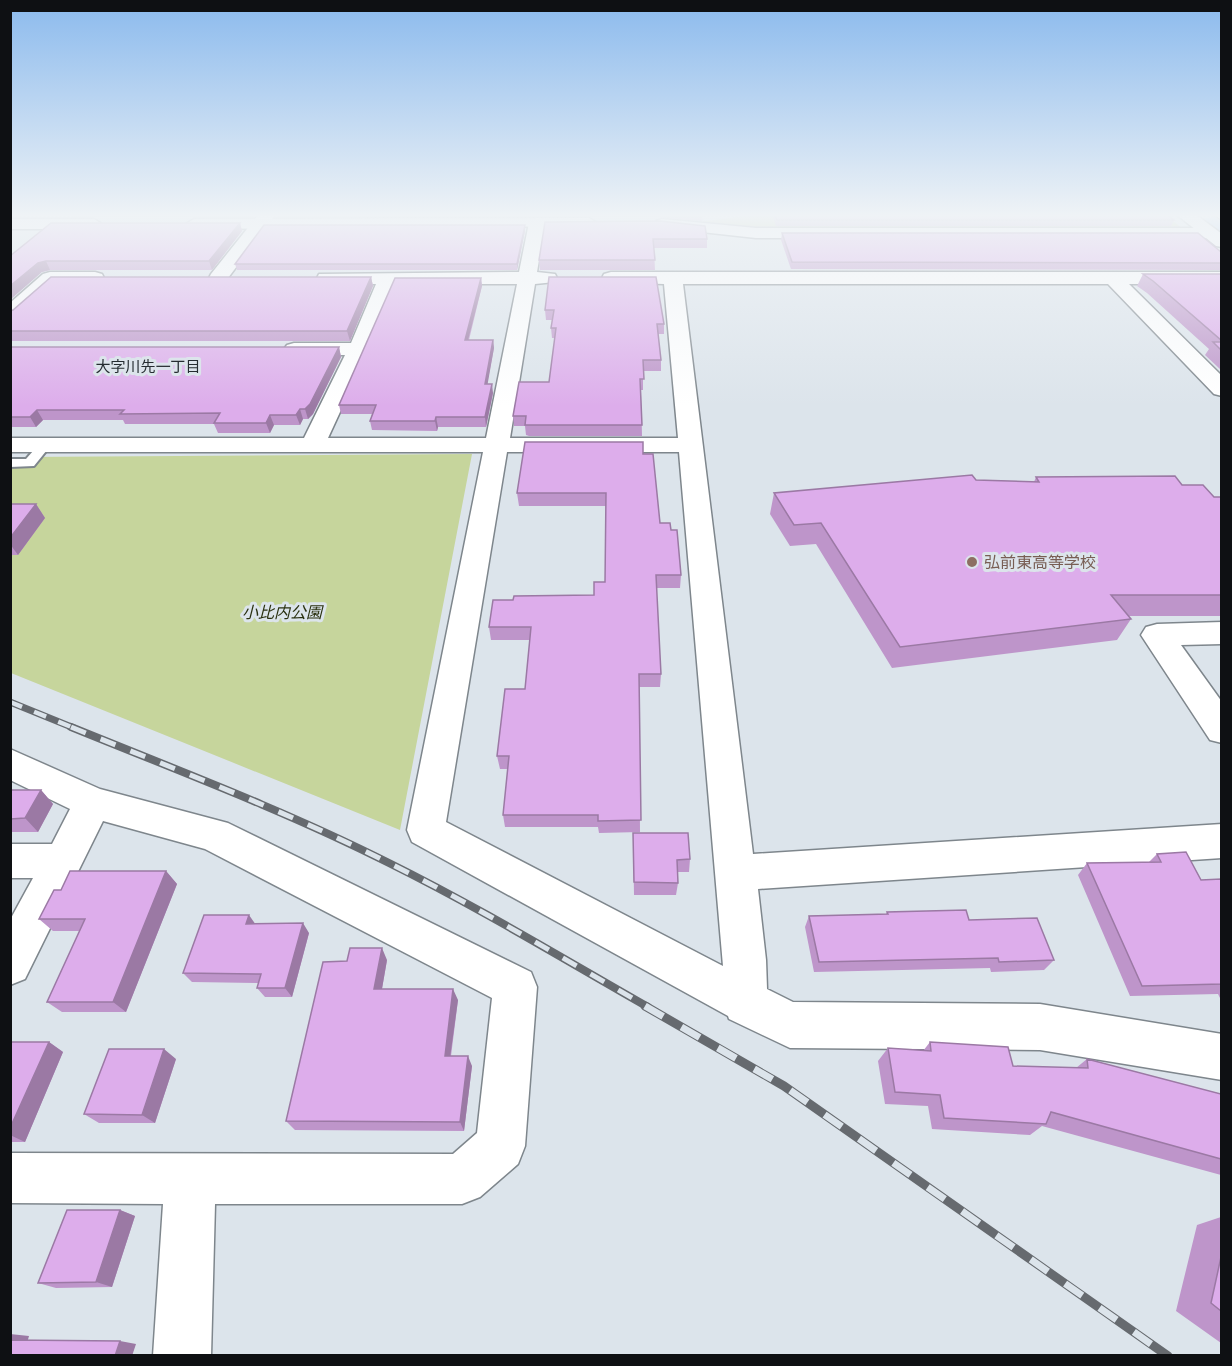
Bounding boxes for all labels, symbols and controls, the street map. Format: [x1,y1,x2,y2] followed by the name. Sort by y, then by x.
[95,359,201,375] district label: 大字川先一丁目
[984,554,1096,571] place label: 弘前東高等学校
[965,555,979,569] marker: 弘前東高等学校
[242,604,324,621] park label: 小比内公園

